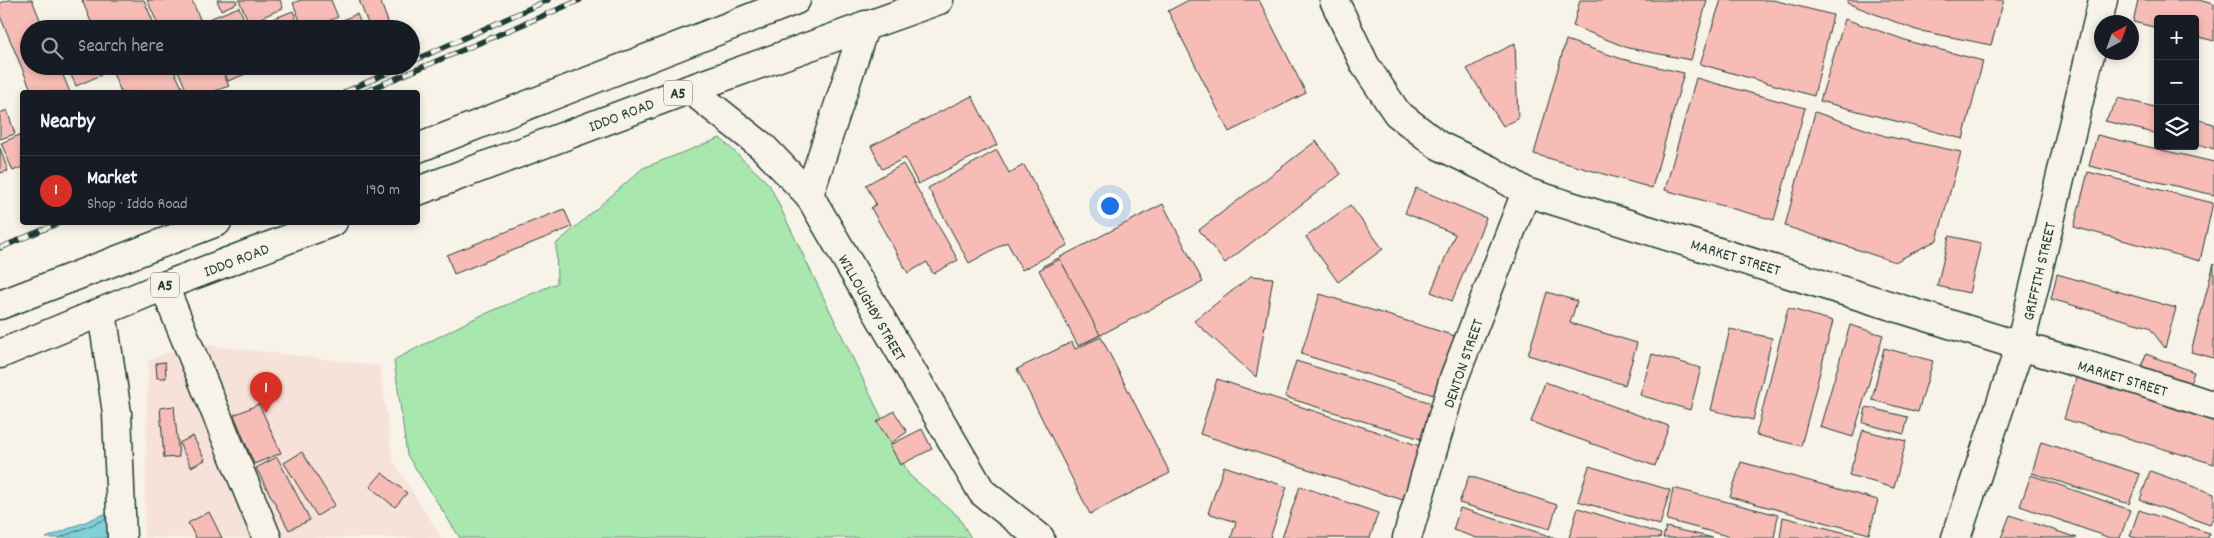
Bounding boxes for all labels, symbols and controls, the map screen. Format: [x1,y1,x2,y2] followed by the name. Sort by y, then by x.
[2094,15,2139,60] north arrow
[2154,15,2199,150] map controls
[2154,15,2199,60] button: +
[20,20,420,75] search box
[38,34,66,62] icon: search
[78,34,164,61] text: Search here
[2154,60,2199,105] button: −
[664,80,692,106] road number: A5
[586,93,658,139] street label: IDDO ROAD
[2154,105,2199,150] button: layers
[40,108,95,138] text: Nearby
[87,166,137,193] text: Market
[54,179,58,202] text: 1
[366,179,400,202] text: 190 m
[87,193,188,216] text: Shop · Iddo Road
[1097,193,1123,219] your location
[2018,219,2063,323] street label: GRIFFITH STREET
[1688,234,1784,283] street label: MARKET STREET
[201,238,273,284] street label: IDDO ROAD
[831,251,911,366] street label: WILLOUGHBY STREET
[151,272,179,298] road number: A5
[1438,316,1491,411] street label: DENTON STREET
[2075,355,2171,404] street label: MARKET STREET
[250,372,282,413] pin: 1

